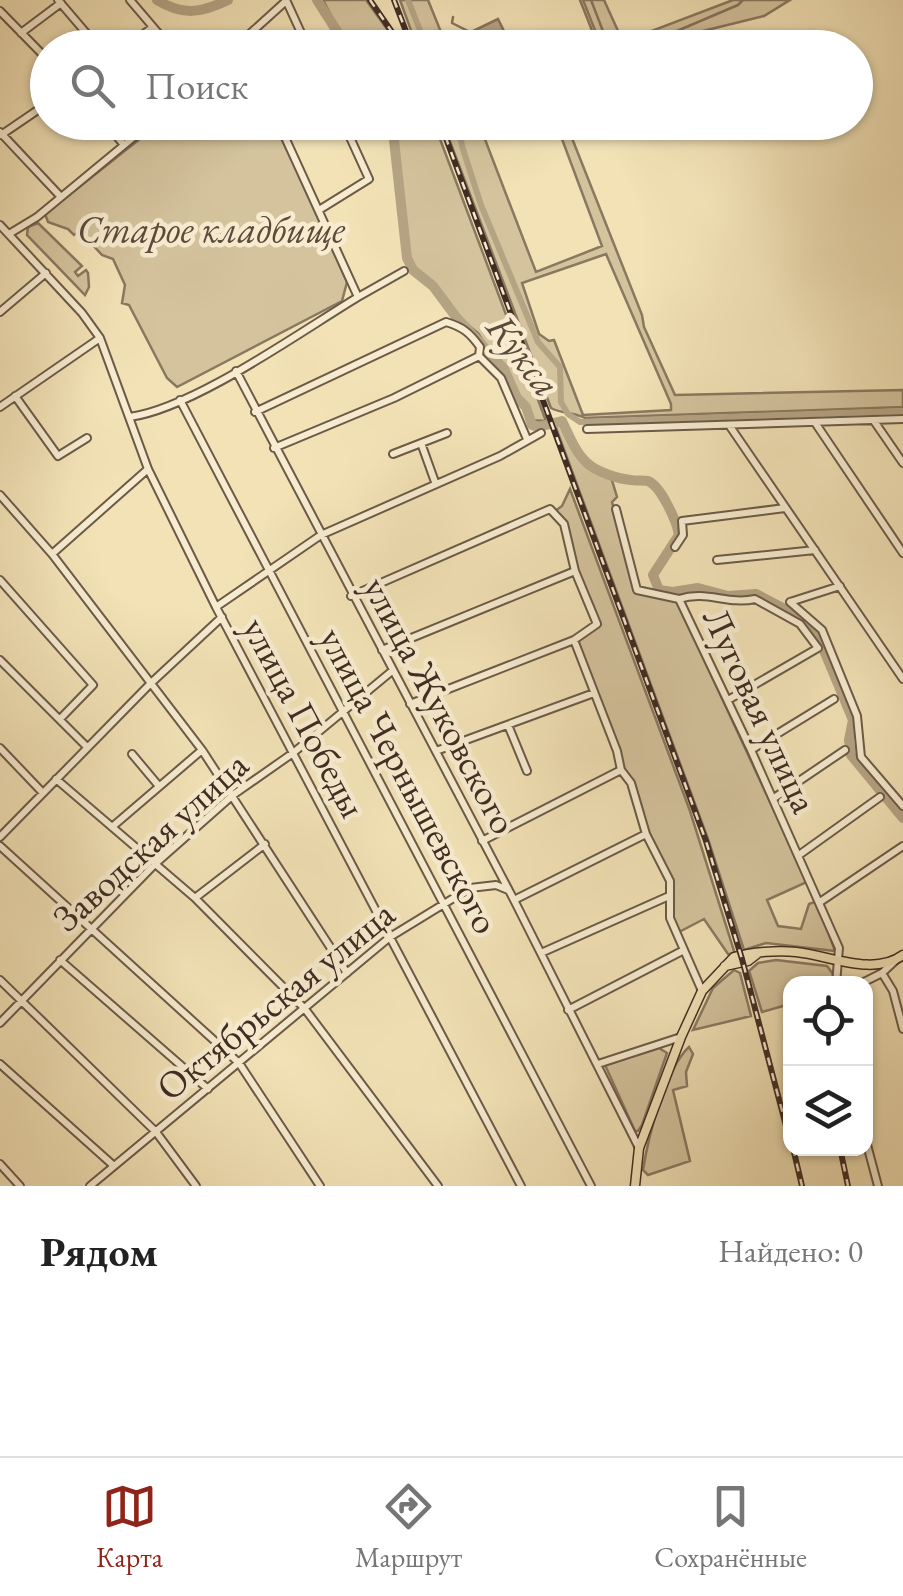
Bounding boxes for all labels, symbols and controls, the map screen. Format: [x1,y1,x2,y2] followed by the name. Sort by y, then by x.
[30,30,873,140] search box
[65,58,120,113] icon: search
[145,61,248,110] text: Поиск
[77,204,346,253] park label: Старое кладбище
[475,302,573,407] water label: Кукса
[353,568,529,842] street label: улица Жуковского
[692,600,830,821] street label: Луговая улица
[232,608,378,826] street label: улица Победы
[308,618,512,942] street label: улица Чернышевского
[42,740,259,942] street label: Заводская улица
[146,888,405,1111] street label: Октябрьская улица
[783,976,873,1156] map controls
[783,976,873,1066] button: locate
[783,1066,873,1156] button: layers
[40,1224,158,1279] text: Рядом
[718,1230,863,1272] text: Найдено: 0
[96,1479,163,1575] tab: Карта
[355,1479,462,1575] tab: Маршрут
[654,1479,807,1575] tab: Сохранённые

